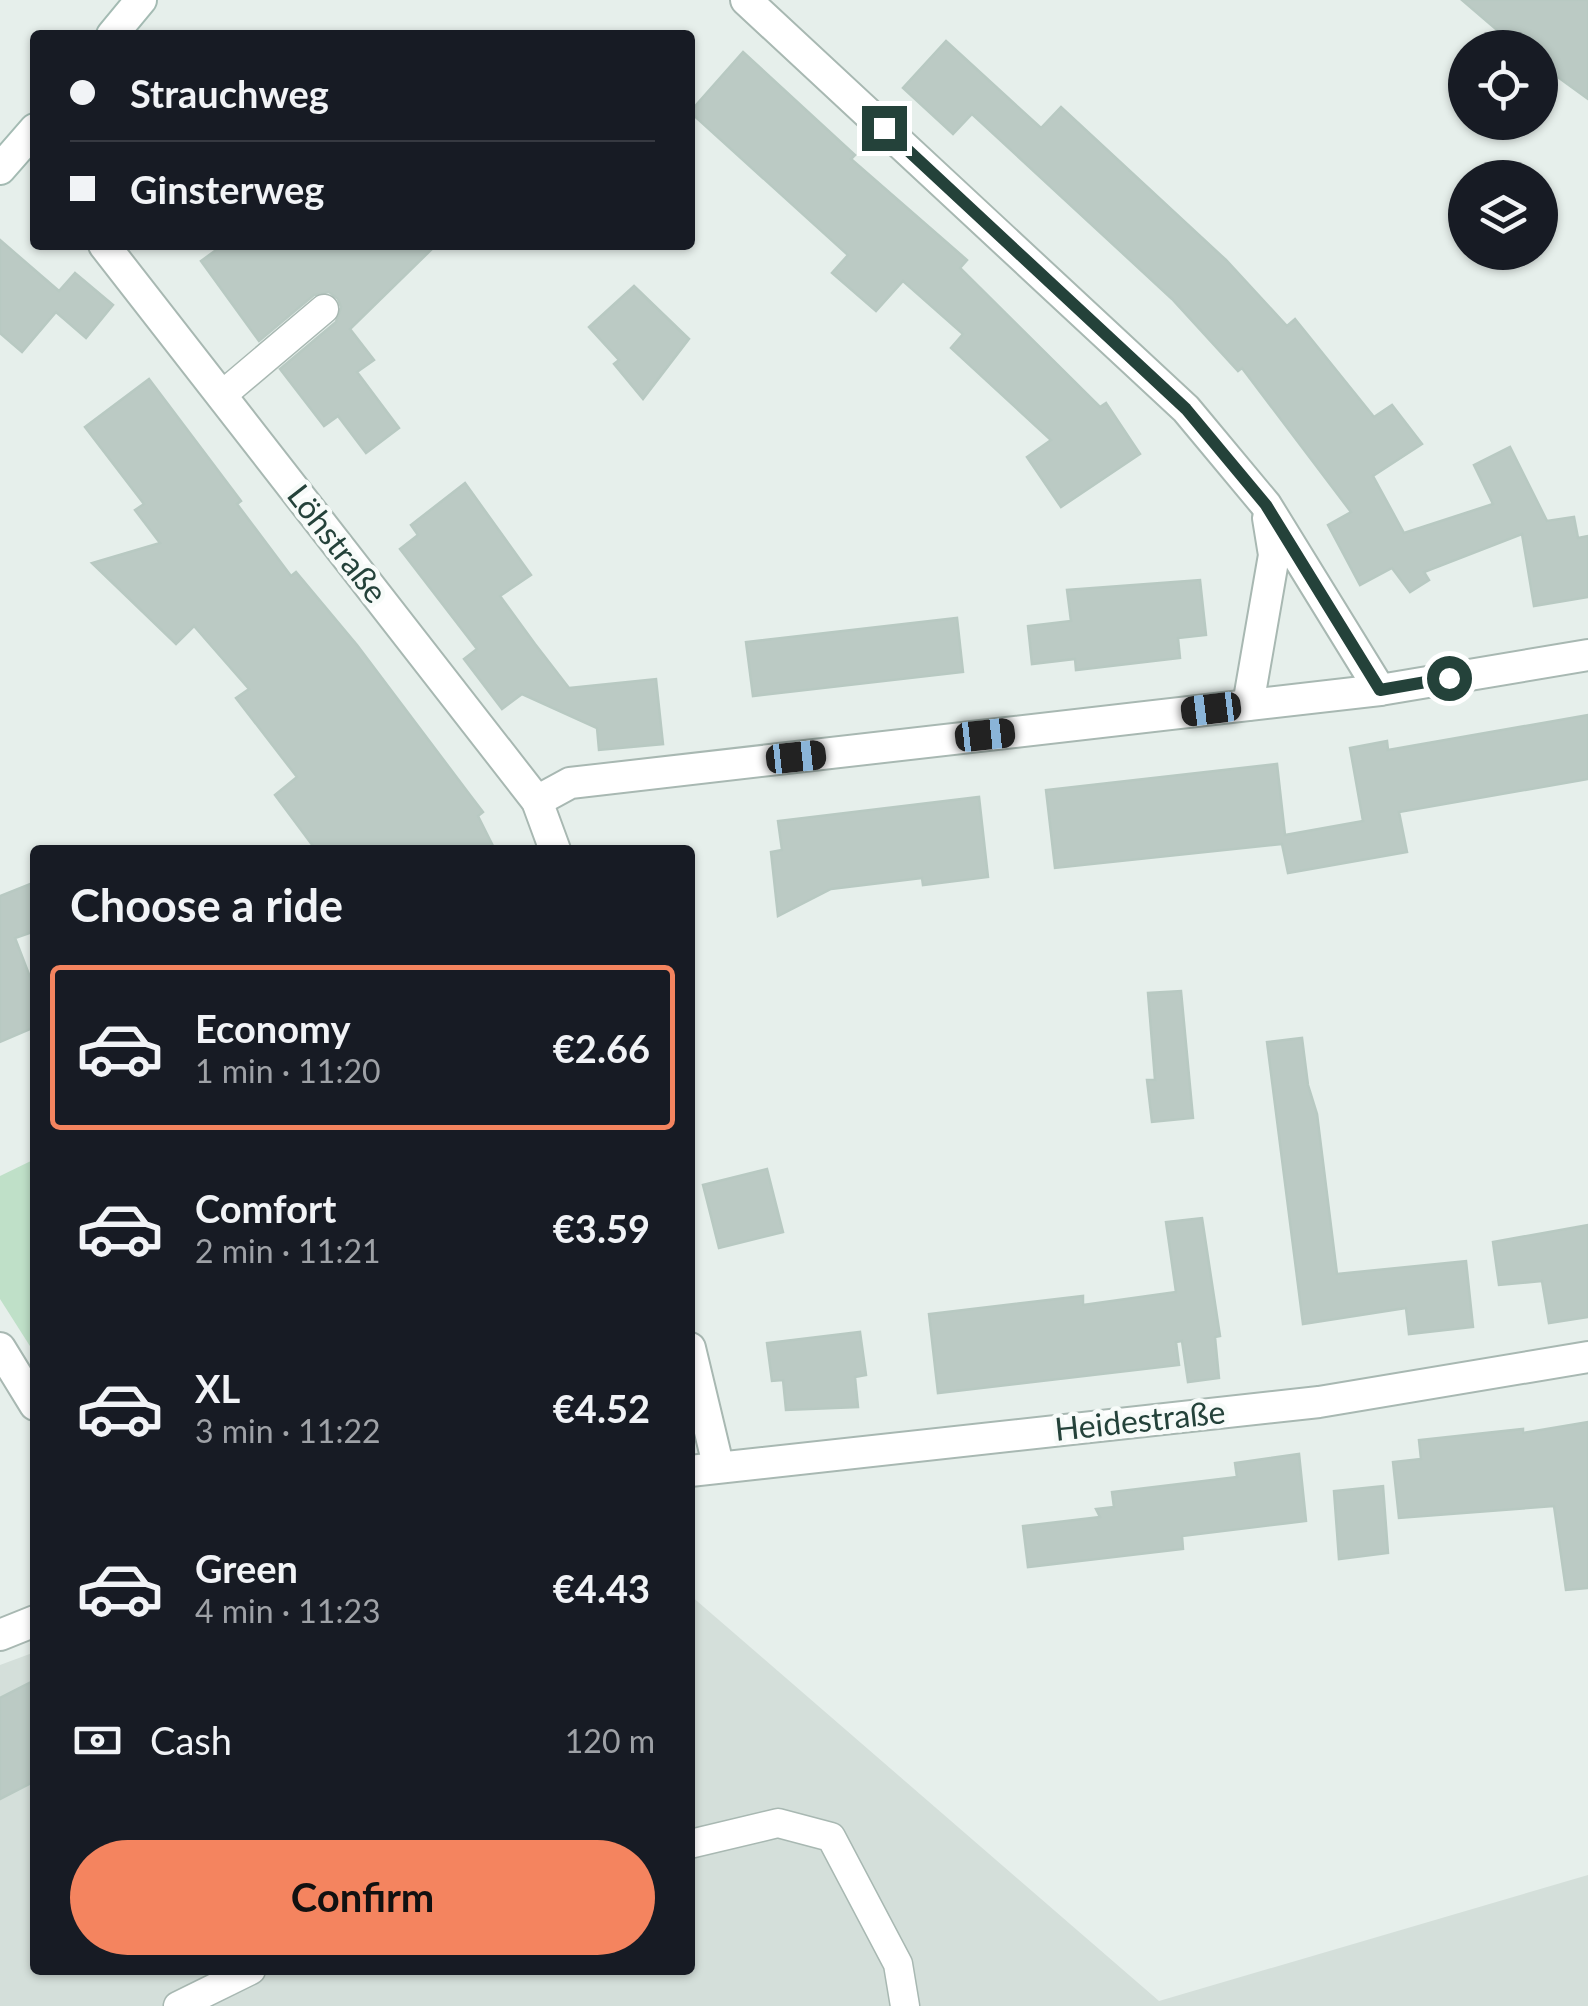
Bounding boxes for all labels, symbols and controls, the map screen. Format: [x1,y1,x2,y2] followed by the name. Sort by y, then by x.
[1448,30,1558,270] map controls
[1448,30,1558,140] button: locate
[130,70,329,116] text: Strauchweg
[862,106,907,151] route end
[1448,160,1558,270] button: layers
[130,166,324,212] text: Ginsterweg
[280,476,396,610] street label: Löhstraße
[1427,656,1472,701] route start
[1179,690,1243,728] car
[954,717,1016,753] car
[765,739,827,775] car
[70,878,343,932] text: Choose a ride
[75,1003,165,1093] icon: car
[195,1005,350,1051] text: Economy
[553,1025,650,1071] text: €2.66
[195,1051,381,1090] text: 1 min · 11:20
[75,1183,165,1273] icon: car
[195,1185,336,1231] text: Comfort
[553,1205,650,1251] text: €3.59
[195,1231,381,1270] text: 2 min · 11:21
[75,1363,165,1453] icon: car
[195,1365,240,1411] text: XL
[553,1385,650,1431] text: €4.52
[1053,1391,1227,1448] street label: Heidestraße
[195,1411,381,1450] text: 3 min · 11:22
[75,1543,165,1633] icon: car
[195,1545,298,1591] text: Green
[553,1565,650,1611] text: €4.43
[195,1591,381,1630] text: 4 min · 11:23
[70,1713,125,1768] icon: cash
[150,1717,232,1763] text: Cash
[565,1721,655,1760] text: 120 m
[70,1840,655,1955] button: Confirm

